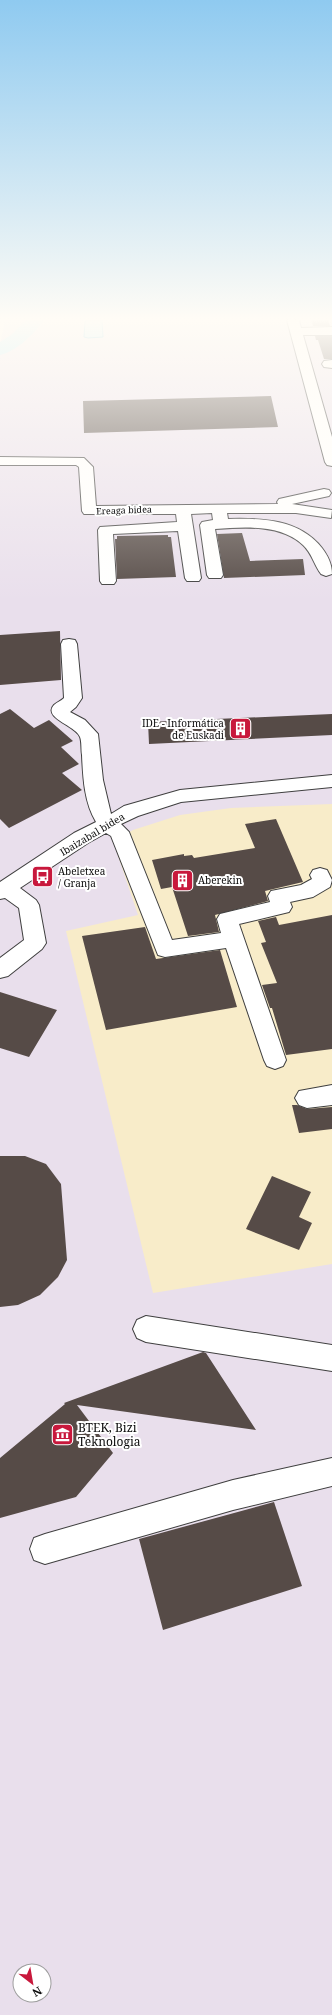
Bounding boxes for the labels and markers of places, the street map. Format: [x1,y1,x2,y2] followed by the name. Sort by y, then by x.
[142,716,225,742] place label: IDE - Informática de Euskadi
[227,716,253,742] building icon: IDE - Informática de Euskadi
[30,864,56,890] bus stop icon: Abeletxea / Granja
[58,864,106,890] place label: Abeletxea / Granja
[170,867,196,893] building icon: Aberekin
[198,873,243,887] place label: Aberekin
[78,1419,141,1450] place label: BTEK, Bizi Teknologia
[50,1421,76,1447] museum icon: BTEK, Bizi Teknologia

